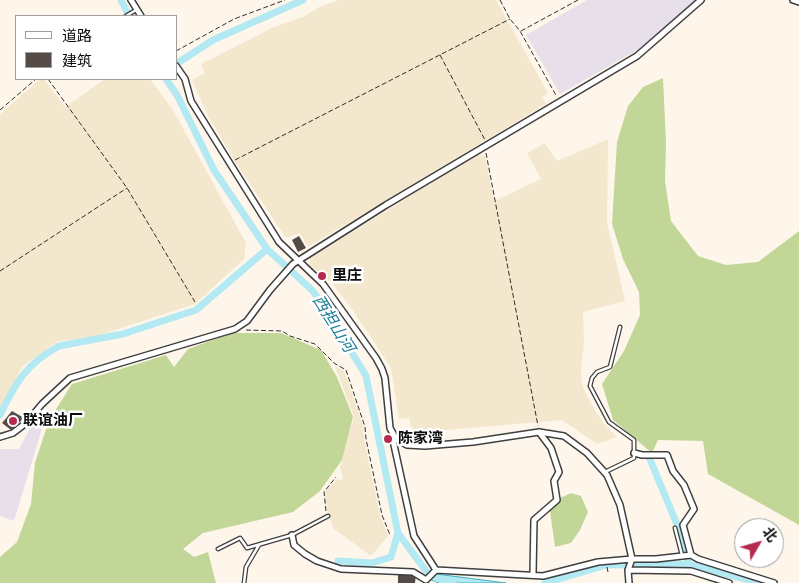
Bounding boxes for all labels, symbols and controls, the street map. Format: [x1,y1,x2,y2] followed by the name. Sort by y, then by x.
[15,15,178,80] legend
[62,26,92,45] text: 道路
[62,51,92,70] text: 建筑
[332,267,362,285] place label: 里庄
[316,270,328,282] marker: 里庄
[308,292,358,356] water label: 西担山河
[23,412,83,430] place label: 联谊油厂
[7,415,19,427] marker: 联谊油厂
[398,430,443,448] place label: 陈家湾
[382,433,394,445] marker: 陈家湾
[734,518,784,568] north arrow
[759,523,781,545] text: 北

